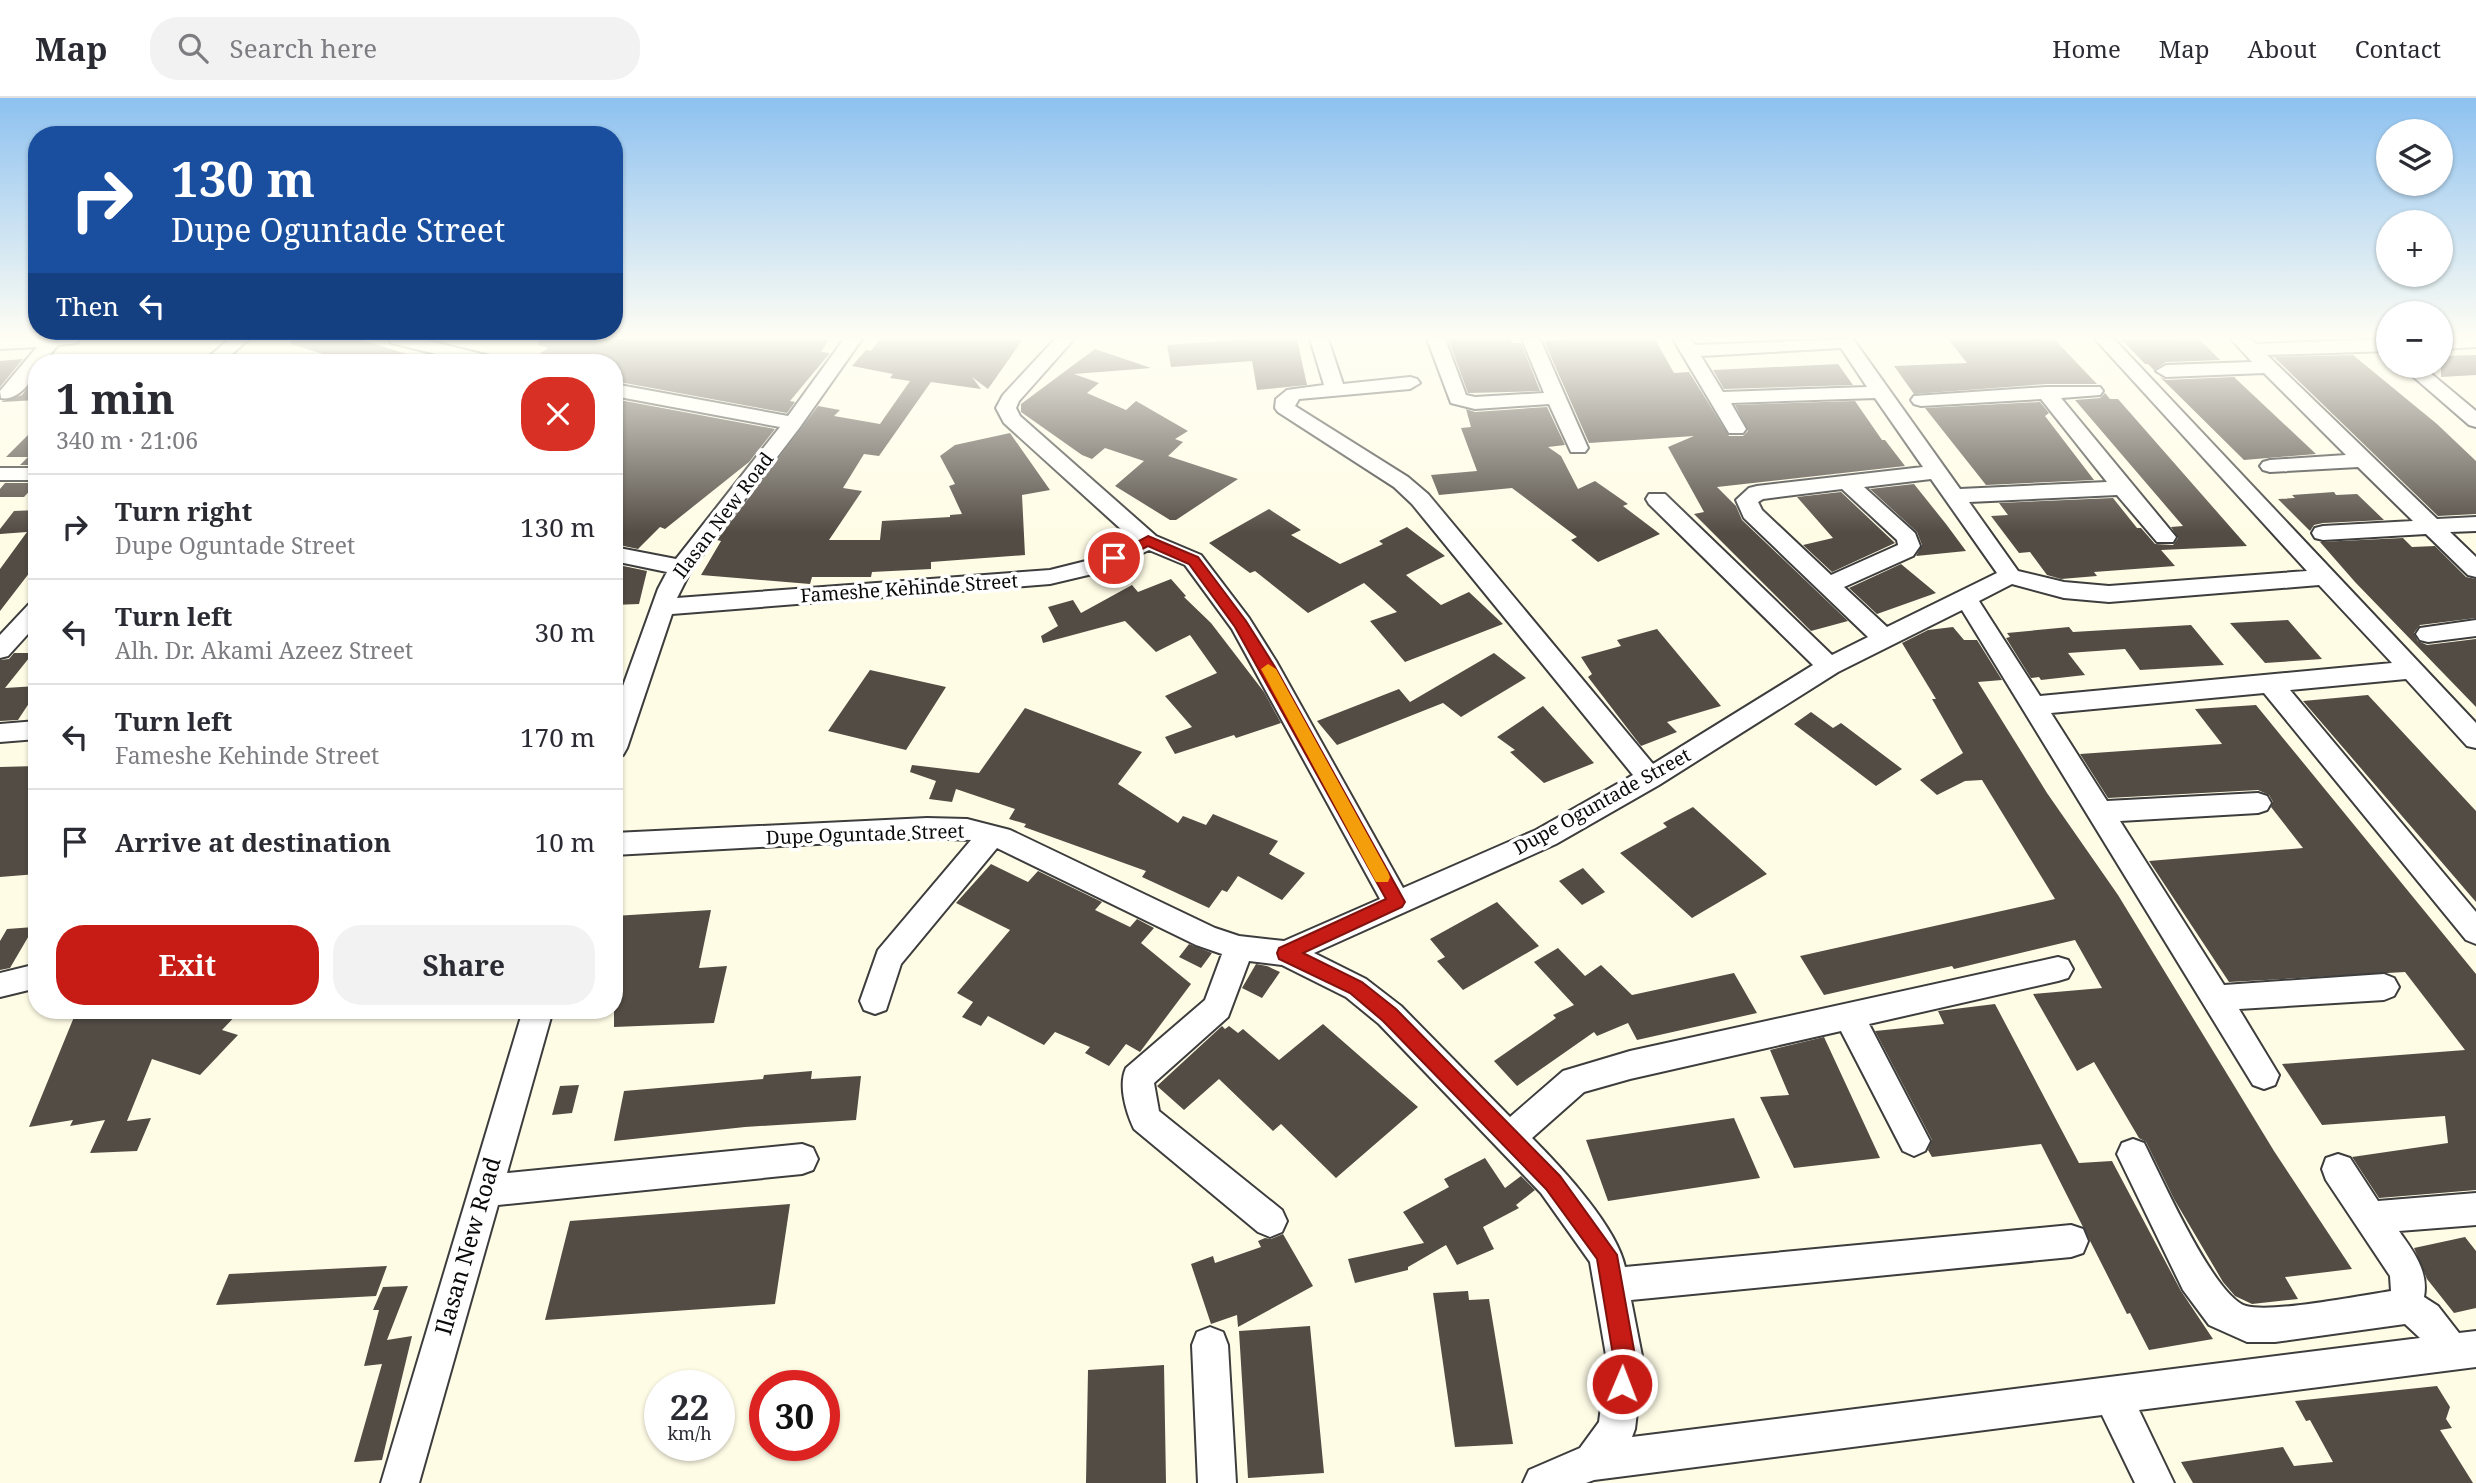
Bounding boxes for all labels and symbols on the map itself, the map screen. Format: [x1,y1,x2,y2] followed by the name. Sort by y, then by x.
[667,446,779,583] street label: Ilasan New Road
[1084,528,1144,588] pin
[799,567,1019,609] street label: Fameshe Kehinde Street
[1509,741,1695,860] street label: Dupe Oguntade Street
[765,818,965,850] street label: Dupe Oguntade Street
[426,1153,508,1338] street label: Ilasan New Road
[1585,1347,1659,1421] position arrow
[749,1370,840,1461] speed limit sign: 30

